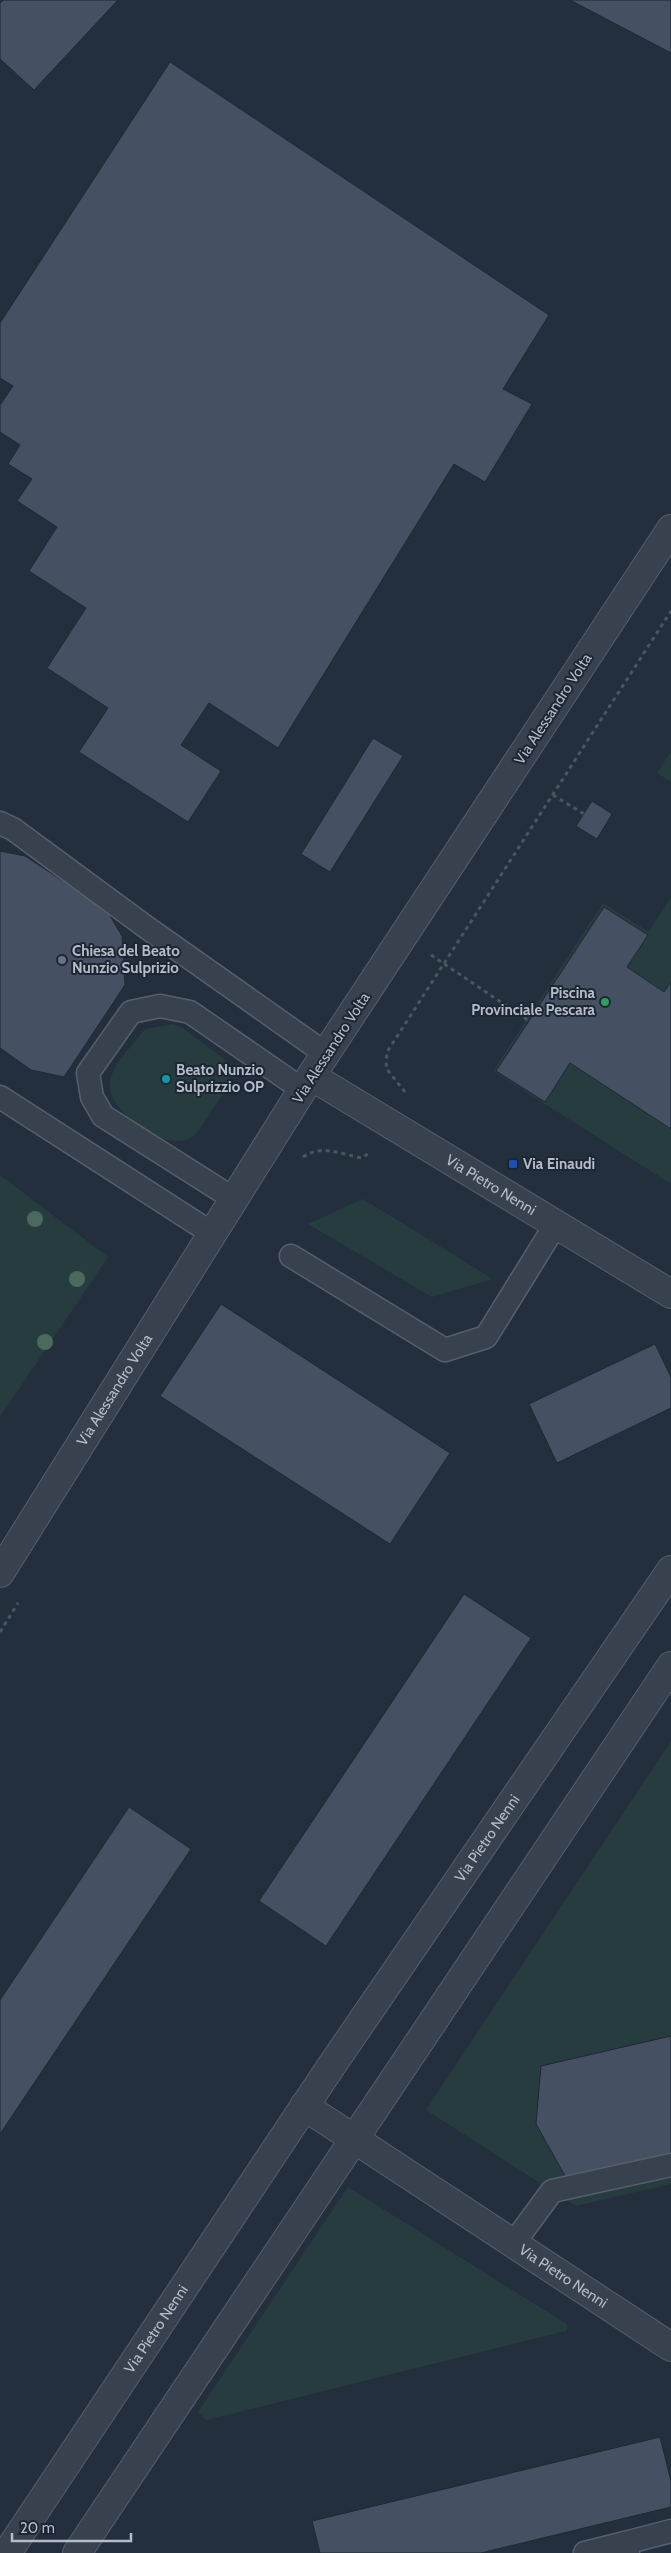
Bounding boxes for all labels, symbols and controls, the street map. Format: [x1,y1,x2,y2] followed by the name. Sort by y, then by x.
[510,650,596,768] street label: Via Alessandro Volta
[72,942,180,977] place label: Chiesa del Beato Nunzio Sulprizio
[56,954,68,966] marker: Chiesa del Beato Nunzio Sulprizio
[471,984,596,1019] place label: Piscina Provinciale Pescara
[288,989,374,1107] street label: Via Alessandro Volta
[599,996,611,1008] marker: Piscina Provinciale Pescara
[176,1061,264,1096] place label: Beato Nunzio Sulprizzio OP
[160,1073,172,1085] marker: Beato Nunzio Sulprizzio OP
[442,1151,539,1219] street label: Via Pietro Nenni
[523,1155,595,1173] place label: Via Einaudi
[507,1158,519,1170] marker: Via Einaudi
[73,1330,157,1449] street label: Via Alessandro Volta
[451,1791,524,1886] street label: Via Pietro Nenni
[515,2241,611,2312] street label: Via Pietro Nenni
[120,2282,192,2377] street label: Via Pietro Nenni
[12,2510,131,2542] scale bar
[20,2519,55,2537] text: 20 m

